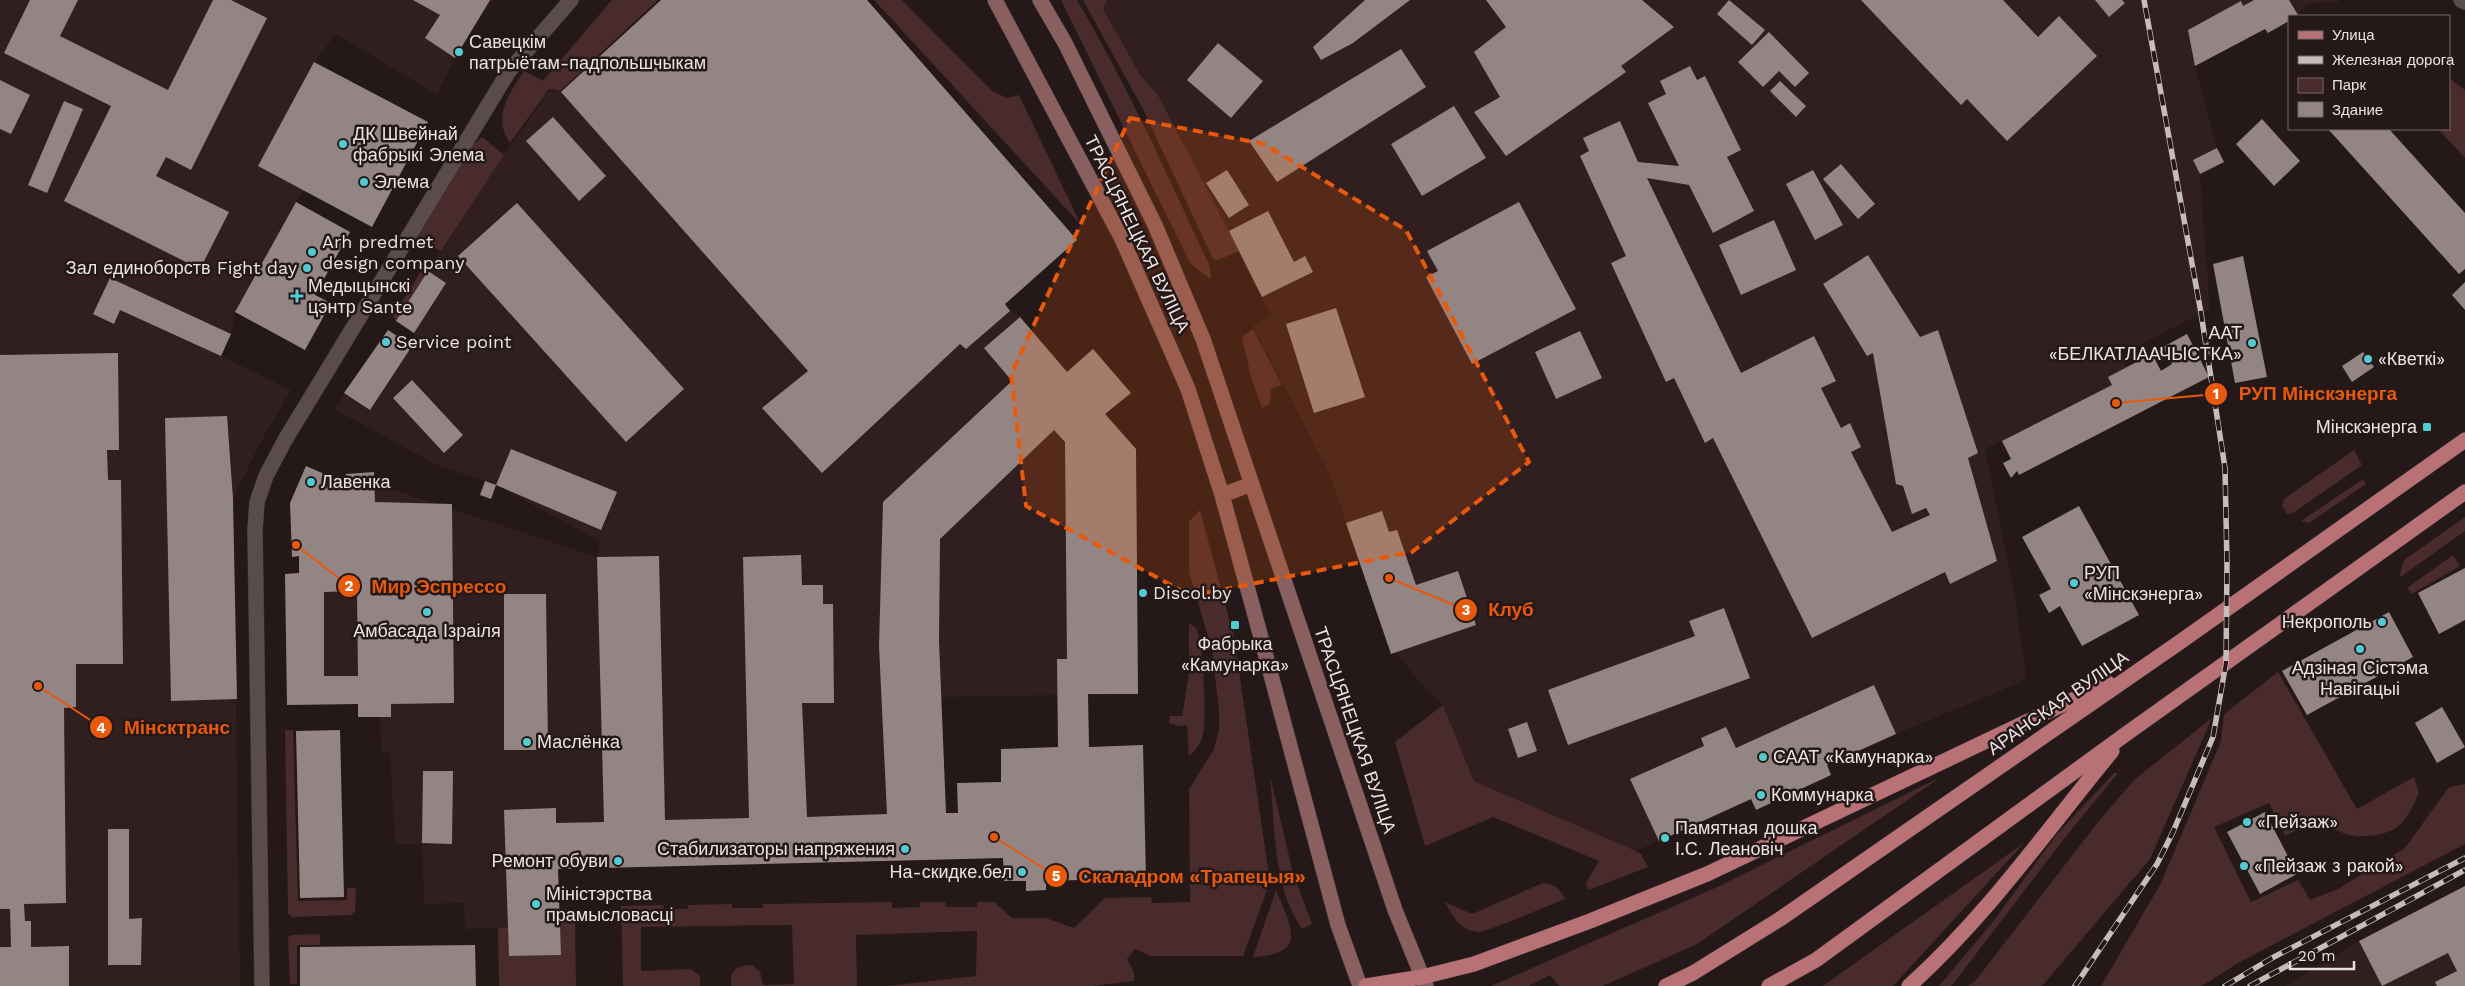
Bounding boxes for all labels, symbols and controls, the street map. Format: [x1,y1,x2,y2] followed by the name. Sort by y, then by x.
[2288,15,2450,130] legend
[2332,26,2375,44] text: Улица
[469,31,706,73] place label: Савецкім патрыётам-падпольшчыкам
[453,46,465,58] marker: Савецкім патрыётам-падпольшчыкам
[2332,51,2455,69] text: Железная дорога
[2332,76,2366,94] text: Парк
[2332,101,2383,119] text: Здание
[353,123,485,165] place label: ДК Швейнай фабрыкі Элема
[1080,132,1194,336] street label: ТРАСЦЯНЕЦКАЯ ВУЛІЦА
[337,138,349,150] marker: ДК Швейнай фабрыкі Элема
[374,171,430,192] place label: Элема
[358,176,370,188] marker: Элема
[322,231,465,273] place label: Arh predmet design company
[306,246,318,258] marker: Arh predmet design company
[66,257,298,278] place label: Зал единоборств Fight day
[301,262,313,274] marker: Зал единоборств Fight day
[308,275,412,317] place label: Медыцынскі цэнтр Sante
[290,289,304,303] marker: Медыцынскі цэнтр Sante
[2049,322,2242,364] place label: ААТ «БЕЛКАТЛААЧЫСТКА»
[396,331,512,352] place label: Service point
[380,336,392,348] marker: Service point
[2246,337,2258,349] marker: ААТ «БЕЛКАТЛААЧЫСТКА»
[2378,348,2445,369] place label: «Кветкі»
[2362,353,2374,365] marker: «Кветкі»
[2204,377,2407,411] callout: РУП Мінскэнерга
[2239,382,2398,405] text: РУП Мінскэнерга
[2213,385,2219,403] text: 1
[2316,416,2418,437] place label: Мінскэнерга
[2421,421,2433,433] marker: Мінскэнерга
[321,471,391,492] place label: Лавенка
[305,476,317,488] marker: Лавенка
[2084,562,2203,604] place label: РУП «Мінскэнерга»
[337,569,517,603] callout: Мир Эспрессо
[372,575,506,598] text: Мир Эспрессо
[345,577,354,595] text: 2
[2068,577,2080,589] marker: РУП «Мінскэнерга»
[1153,582,1232,603] place label: Discol.by
[1137,587,1149,599] marker: Discol.by
[1453,593,1544,627] callout: Клуб
[1488,598,1534,621] text: Клуб
[1462,601,1471,619] text: 3
[421,606,433,618] marker: Амбасада Ізраіля
[2282,611,2372,632] place label: Некрополь
[2376,616,2388,628] marker: Некрополь
[1229,619,1241,631] marker: Фабрыка «Камунарка»
[353,620,501,641] place label: Амбасада Ізраіля
[1310,624,1401,836] street label: ТРАСЦЯНЕЦКАЯ ВУЛІЦА
[1181,633,1289,675] place label: Фабрыка «Камунарка»
[2354,643,2366,655] marker: Адзіная Сістэма Навігацыі
[1983,646,2132,759] street label: АРАНСКАЯ ВУЛІЦА
[2292,657,2429,699] place label: Адзіная Сістэма Навігацыі
[89,710,240,744] callout: Мінсктранс
[124,716,231,739] text: Мінсктранс
[96,719,106,737] text: 4
[537,731,621,752] place label: Маслёнка
[521,736,533,748] marker: Маслёнка
[1773,746,1933,767] place label: СААТ «Камунарка»
[1757,751,1769,763] marker: СААТ «Камунарка»
[1771,784,1875,805] place label: Коммунарка
[1755,789,1767,801] marker: Коммунарка
[2257,811,2338,832] place label: «Пейзаж»
[2241,816,2253,828] marker: «Пейзаж»
[1675,817,1818,859] place label: Памятная дошка І.С. Леановіч
[1659,832,1671,844] marker: Памятная дошка І.С. Леановіч
[657,838,895,859] place label: Стабилизаторы напряжения
[899,843,911,855] marker: Стабилизаторы напряжения
[492,850,608,871] place label: Ремонт обуви
[612,855,624,867] marker: Ремонт обуви
[2254,855,2404,876] place label: «Пейзаж з ракой»
[1044,859,1316,893] callout: Скаладром «Трапецыя»
[2238,860,2250,872] marker: «Пейзаж з ракой»
[889,861,1012,882] place label: На-скидке.бел
[1078,865,1306,888] text: Скаладром «Трапецыя»
[1016,866,1028,878] marker: На-скидке.бел
[1052,867,1061,885] text: 5
[546,883,673,925] place label: Міністэрства прамысловасці
[530,898,542,910] marker: Міністэрства прамысловасці
[2290,938,2354,970] scale bar
[2298,947,2336,965] text: 20 m

